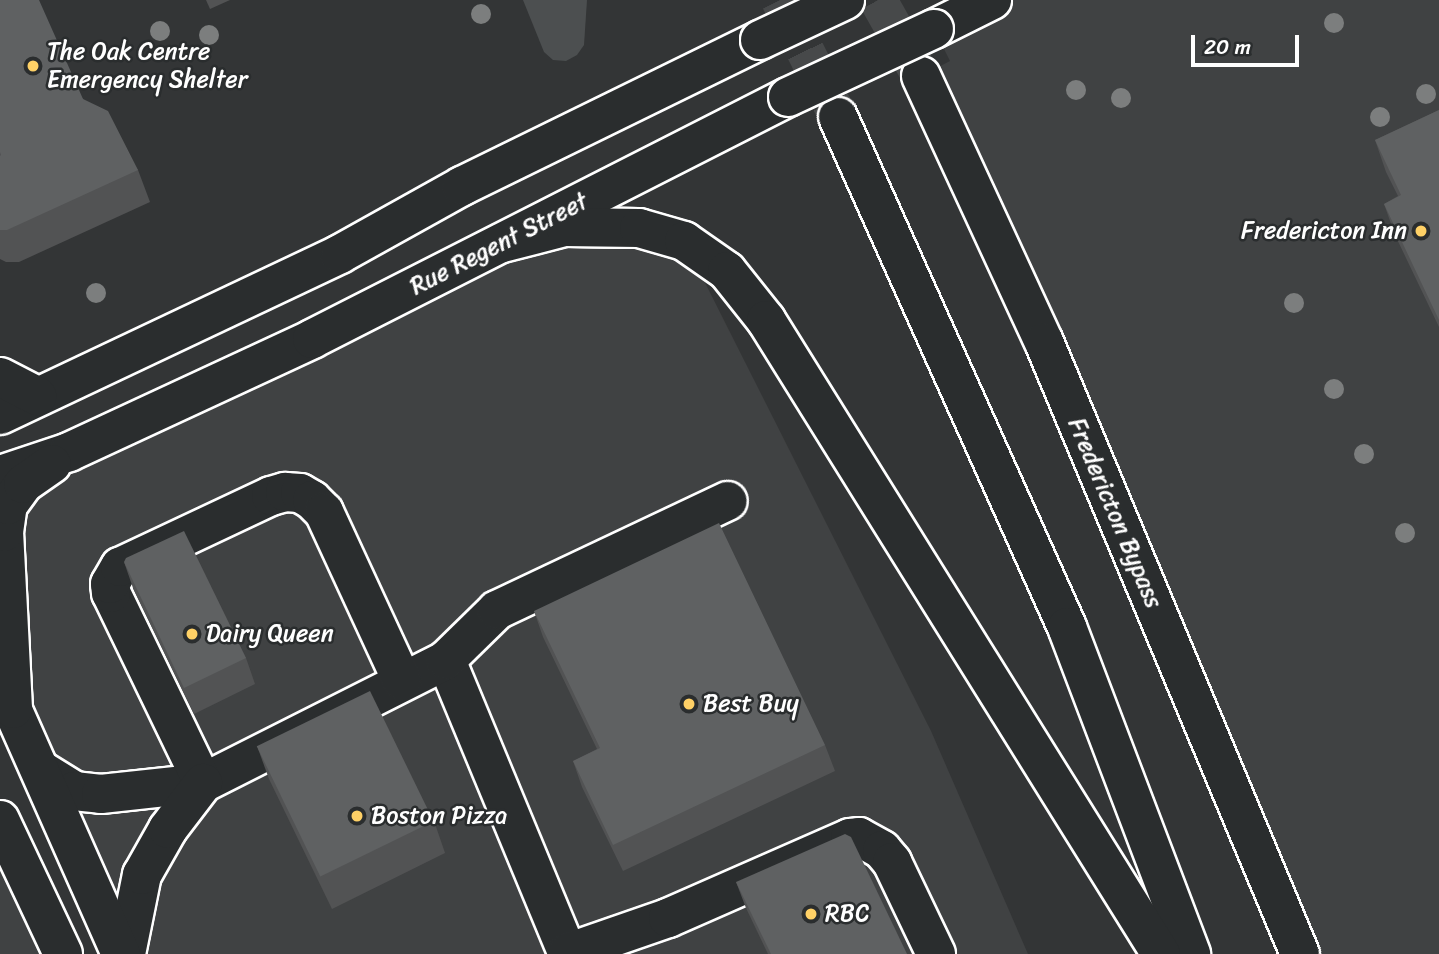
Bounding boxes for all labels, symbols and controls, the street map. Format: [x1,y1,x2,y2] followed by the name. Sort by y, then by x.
[1194,21,1302,65] scale bar
[1204,28,1251,66] text: 20 m
[47,38,247,94] place label: The Oak Centre Emergency Shelter
[25,58,41,74] marker: The Oak Centre Emergency Shelter
[405,187,593,301] street label: Rue Regent Street
[1241,217,1407,245] place label: Fredericton Inn
[1413,223,1429,239] marker: Fredericton Inn
[1062,414,1168,612] street label: Fredericton Bypass
[206,620,333,648] place label: Dairy Queen
[184,626,200,642] marker: Dairy Queen
[703,690,799,718] place label: Best Buy
[681,696,697,712] marker: Best Buy
[371,802,507,830] place label: Boston Pizza
[349,808,365,824] marker: Boston Pizza
[825,900,869,928] place label: RBC
[803,906,819,922] marker: RBC

